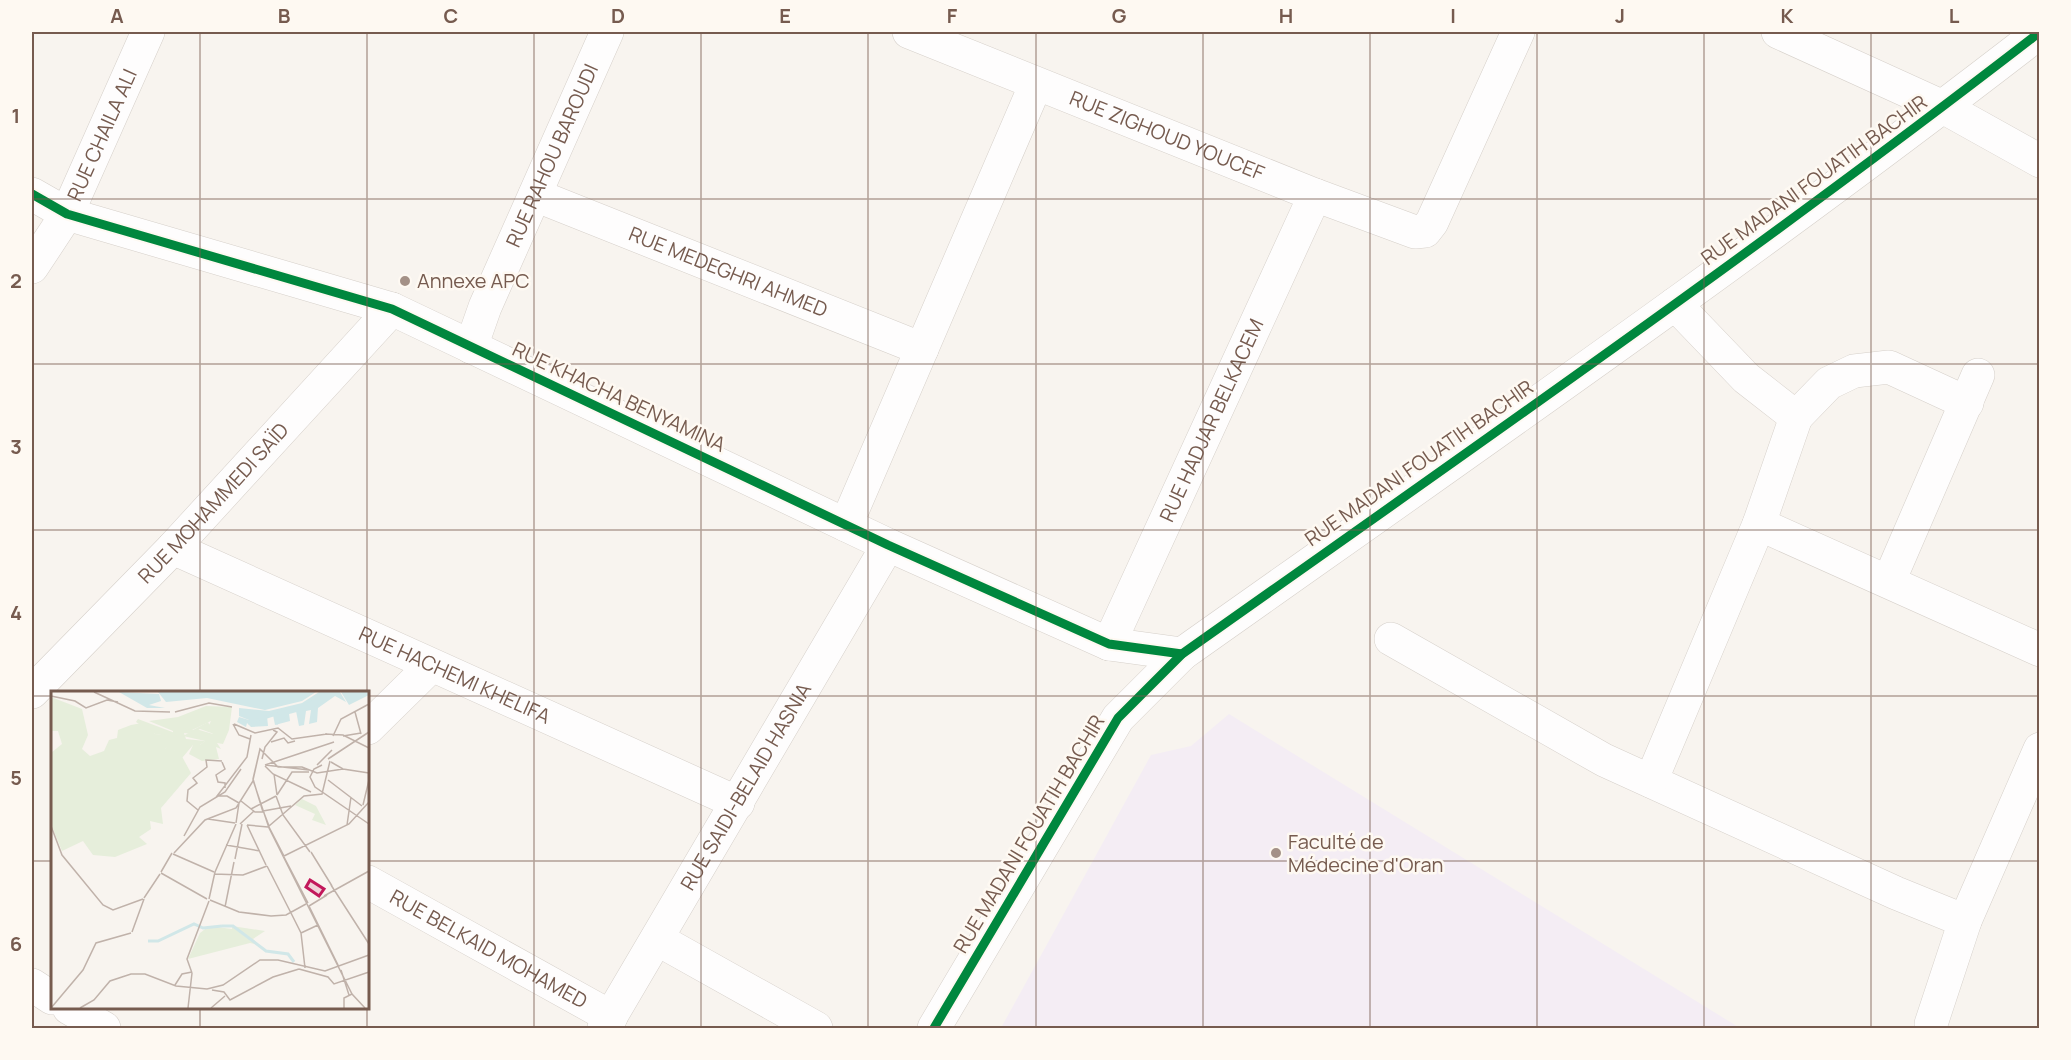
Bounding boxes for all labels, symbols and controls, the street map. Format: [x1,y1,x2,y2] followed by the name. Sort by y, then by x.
[110,2,124,29] text: A
[278,2,291,29] text: B
[444,2,458,29] text: C
[611,2,625,29] text: D
[779,2,791,29] text: E
[947,2,958,29] text: F
[1112,2,1127,29] text: G
[1279,2,1293,29] text: H
[1450,2,1456,29] text: I
[1615,2,1625,29] text: J
[1781,2,1794,29] text: K
[1949,2,1960,29] text: L
[499,60,604,251] street label: RUE RAHOU BAROUDI
[61,64,143,205] street label: RUE CHAILA ALI
[1066,84,1268,186] street label: RUE ZIGHOUD YOUCEF
[1695,88,1932,271] street label: RUE MADANI FOUATIH BACHIR
[12,102,20,129] text: 1
[625,220,832,323] street label: RUE MEDEGHRI AHMED
[10,267,22,294] text: 2
[417,267,530,294] place label: Annexe APC
[398,274,412,288] marker: Annexe APC
[1153,314,1269,526] street label: RUE HADJAR BELKACEM
[508,335,730,458] street label: RUE KHACHA BENYAMINA
[1299,373,1538,552] street label: RUE MADANI FOUATIH BACHIR
[132,417,294,589] street label: RUE MOHAMMEDI SAÏD
[10,433,22,460] text: 3
[10,599,22,626] text: 4
[355,620,555,730] street label: RUE HACHEMI KHELIFA
[674,677,817,895] street label: RUE SAIDI-BELAID HASNIA
[51,691,369,1009] inset map
[947,710,1110,958] street label: RUE MADANI FOUATIH BACHIR
[10,764,22,791] text: 5
[1288,828,1443,878] place label: Faculté de Médecine d'Oran
[1269,846,1283,860] marker: Faculté de Médecine d'Oran
[385,883,592,1014] street label: RUE BELKAID MOHAMED
[10,930,22,957] text: 6

